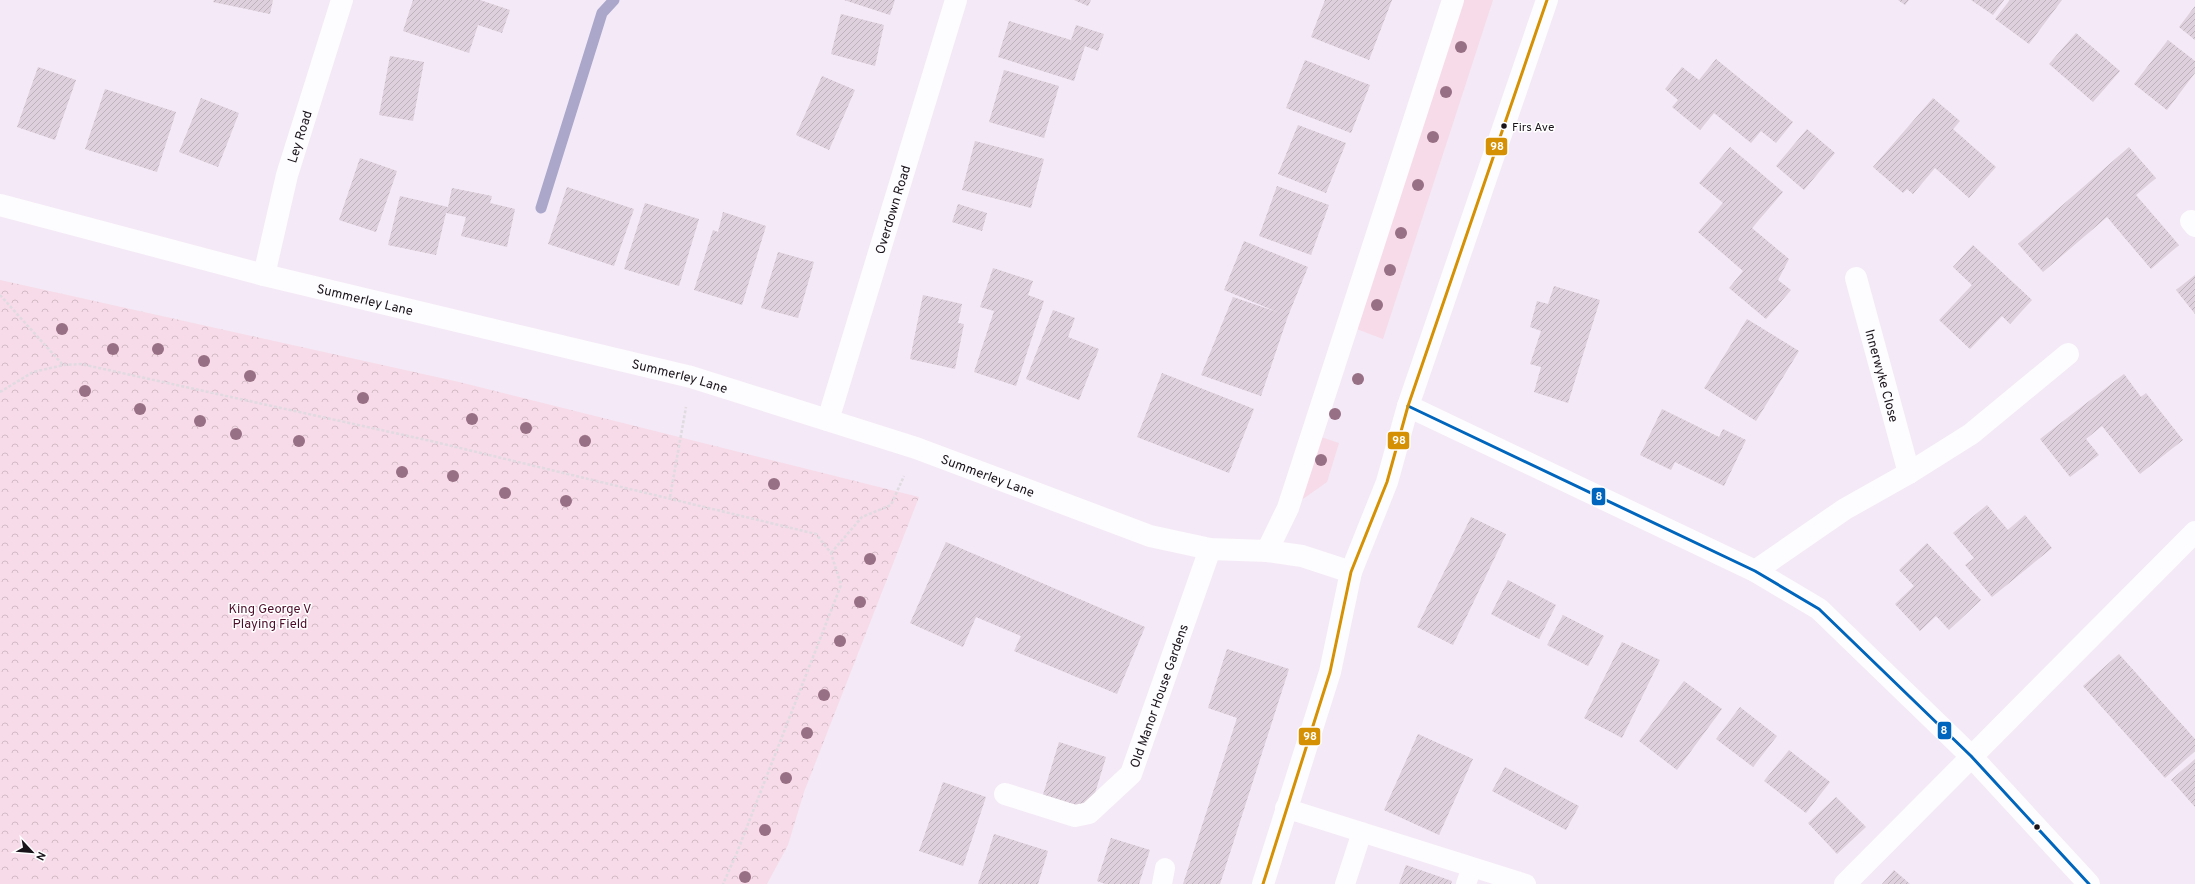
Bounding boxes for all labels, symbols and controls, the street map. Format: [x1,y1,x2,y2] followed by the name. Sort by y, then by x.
[285,109,317,165] street label: Ley Road
[1512,120,1554,136] place label: Firs Ave
[1499,121,1509,131] marker: Firs Ave
[1485,137,1508,156] line badge: 98
[1490,140,1504,154] text: 98
[873,164,915,257] street label: Overdown Road
[315,282,414,320] street label: Summerley Lane
[1860,328,1901,424] street label: Innerwyke Close
[630,357,729,398] street label: Summerley Lane
[1387,431,1410,450] line badge: 98
[1392,434,1406,448] text: 98
[938,452,1036,502] street label: Summerley Lane
[1591,487,1606,506] line badge: 8
[1596,490,1603,504] text: 8
[228,602,312,633] park label: King George V Playing Field
[1128,622,1193,771] street label: Old Manor House Gardens
[1937,721,1952,740] line badge: 8
[1941,724,1948,738] text: 8
[1298,727,1321,746] line badge: 98
[1303,730,1317,744] text: 98
[2032,822,2042,832] unlabelled marker
[12,832,52,872] north arrow
[32,849,48,863] text: N

